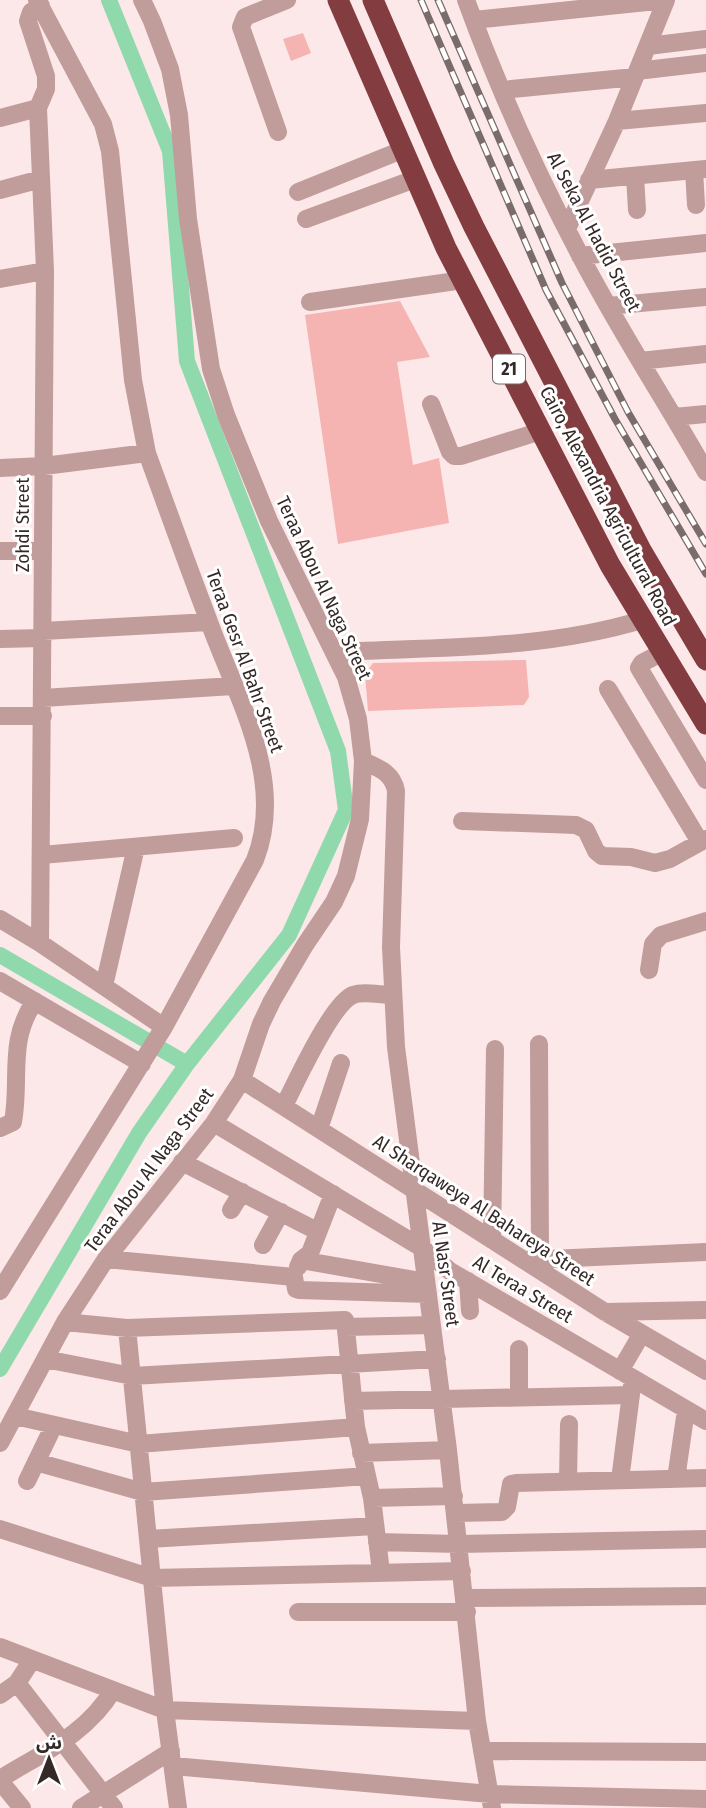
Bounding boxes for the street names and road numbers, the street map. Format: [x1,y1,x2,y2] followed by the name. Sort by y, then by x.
[542,148,646,316] street label: Al Seka Al Hadid Street
[493,354,525,384] road number: 21
[535,382,681,630] street label: Cairo, Alexandria Agricultural Road
[11,477,34,572] street label: Zohdi Street
[271,493,377,684] street label: Teraa Abou Al Naga Street
[201,567,289,756] street label: Teraa Gesr Al Bahr Street
[80,1083,219,1257] street label: Teraa Abou Al Naga Street
[369,1130,600,1291] street label: Al Sharqaweya Al Bahareya Street
[427,1220,465,1329] street label: Al Nasr Street
[469,1250,578,1328] street label: Al Teraa Street

